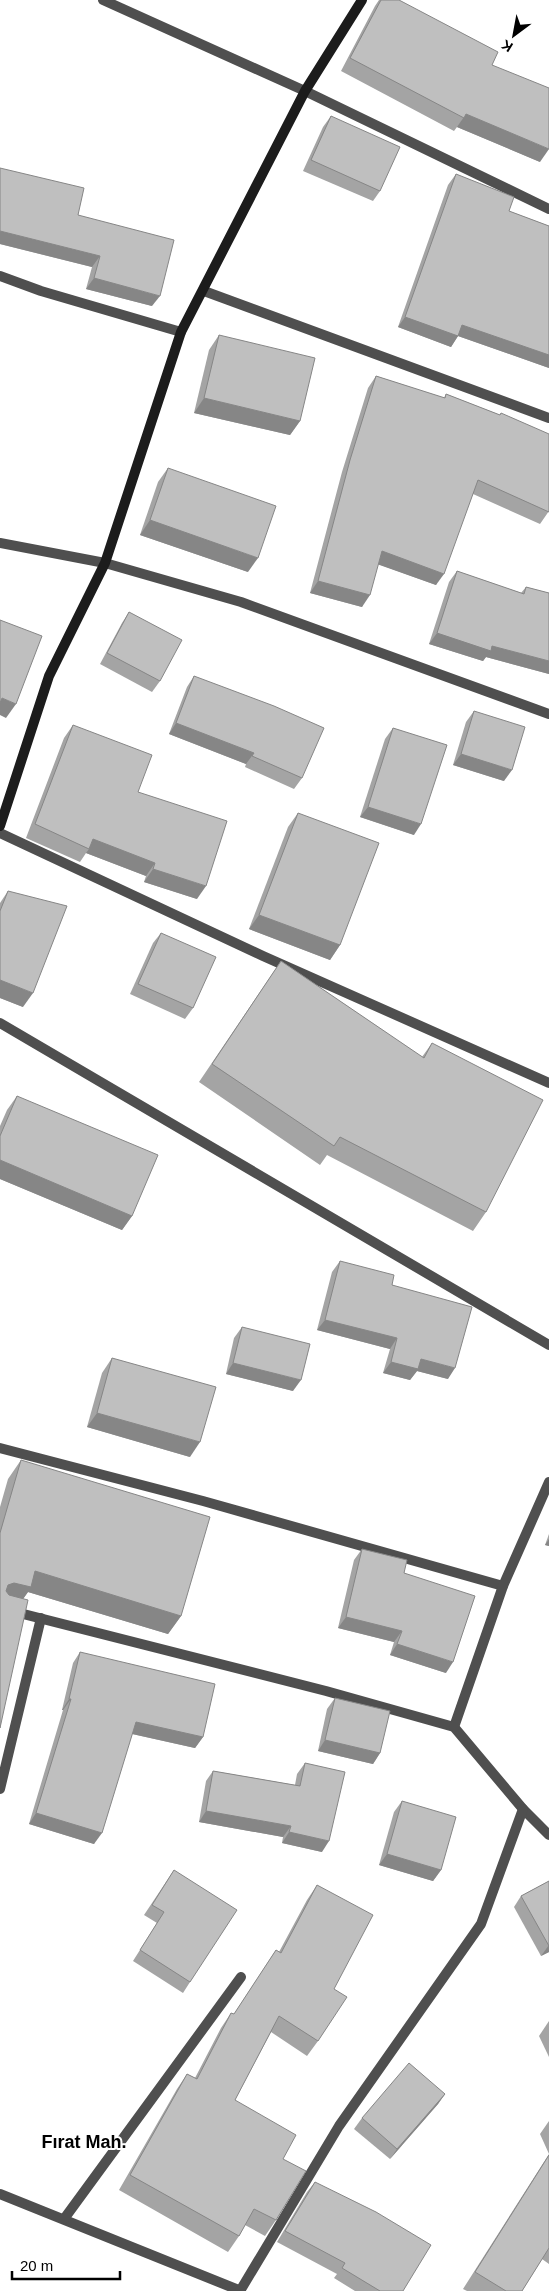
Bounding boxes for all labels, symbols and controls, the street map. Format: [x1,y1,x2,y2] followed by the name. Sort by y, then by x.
[489,10,539,60] north arrow
[499,37,516,55] text: K
[41,2132,127,2152] district label: Fırat Mah.
[12,2248,120,2280] scale bar
[20,2257,53,2274] text: 20 m

